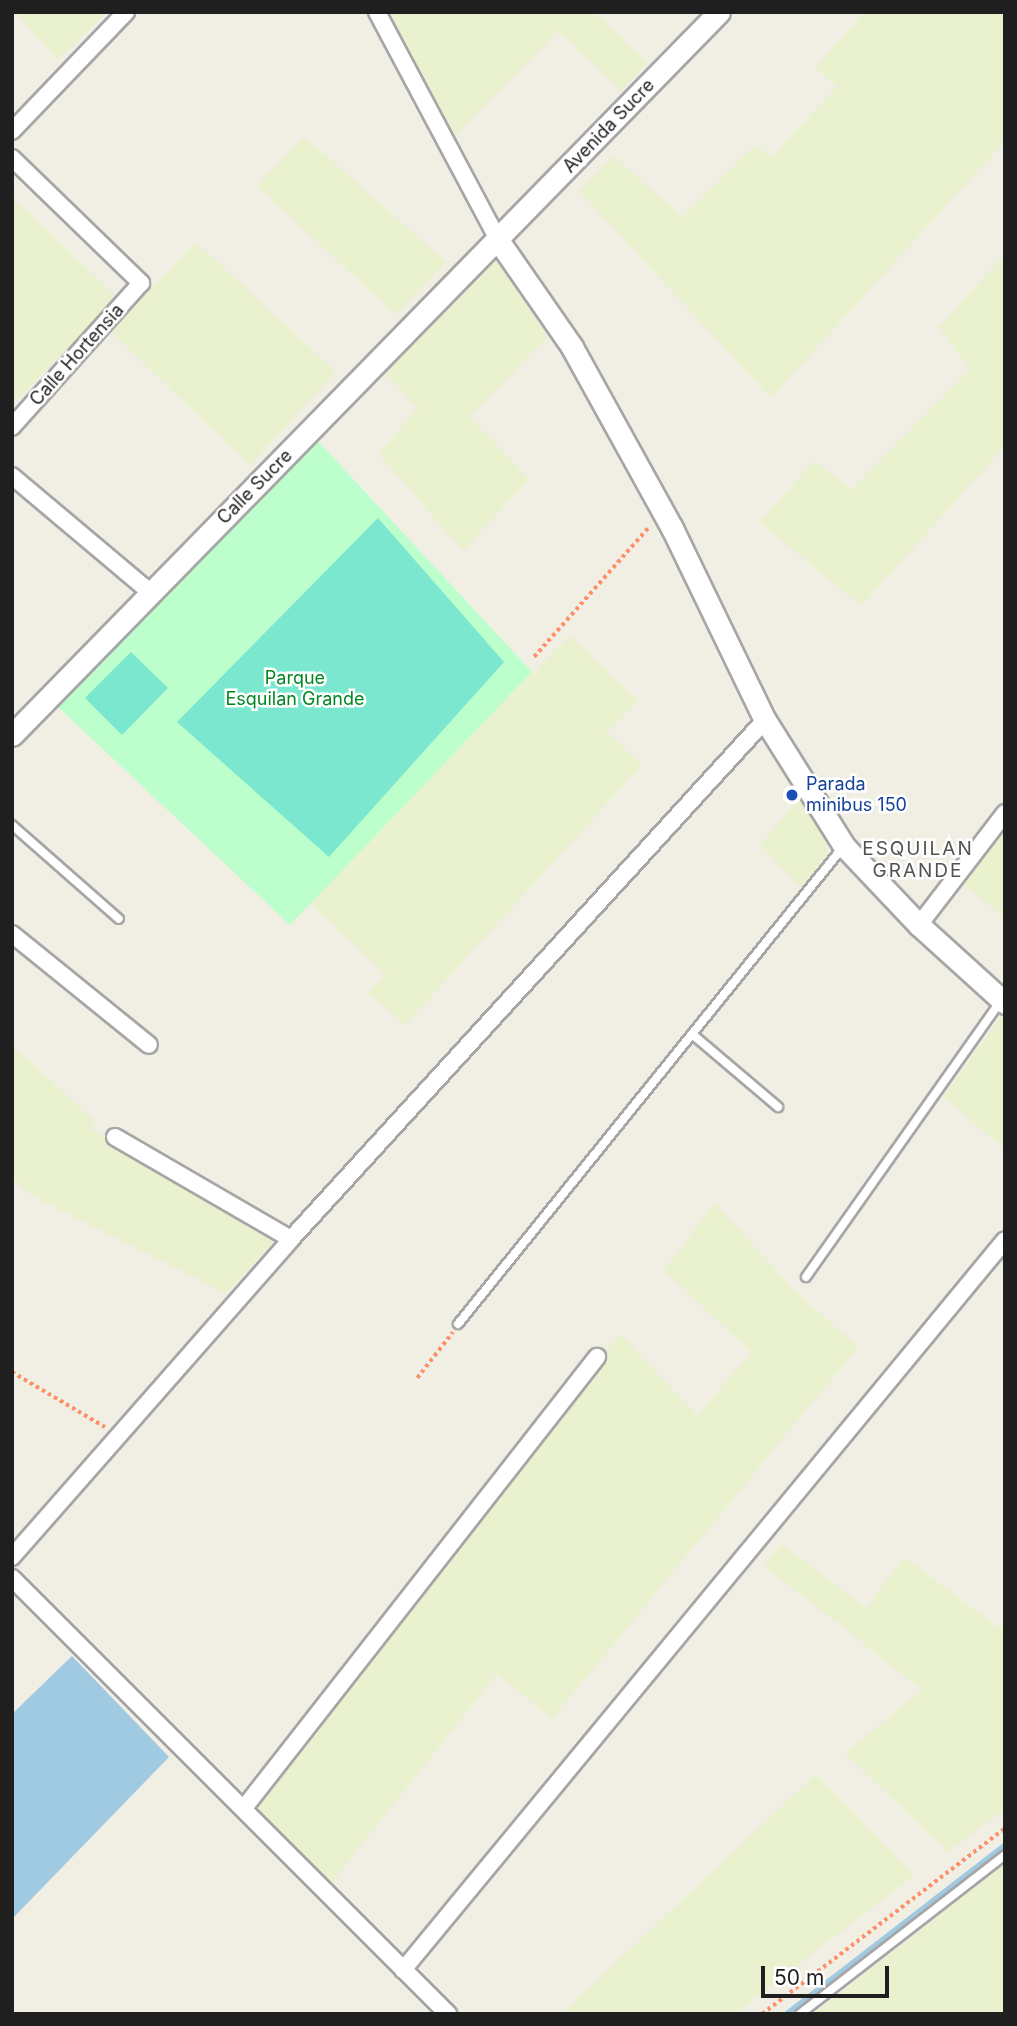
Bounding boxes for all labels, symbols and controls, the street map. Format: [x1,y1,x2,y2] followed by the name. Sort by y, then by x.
[559,75,659,177] street label: Avenida Sucre
[26,300,128,410] street label: Calle Hortensia
[213,445,297,529] street label: Calle Sucre
[226,668,364,710] park label: Parque Esquilan Grande
[806,774,907,816] place label: Parada minibus 150
[784,787,800,803] marker: Parada minibus 150
[863,838,973,882] district label: ESQUILAN GRANDE
[765,1952,893,1996] scale bar
[774,1965,824,1990] text: 50 m

